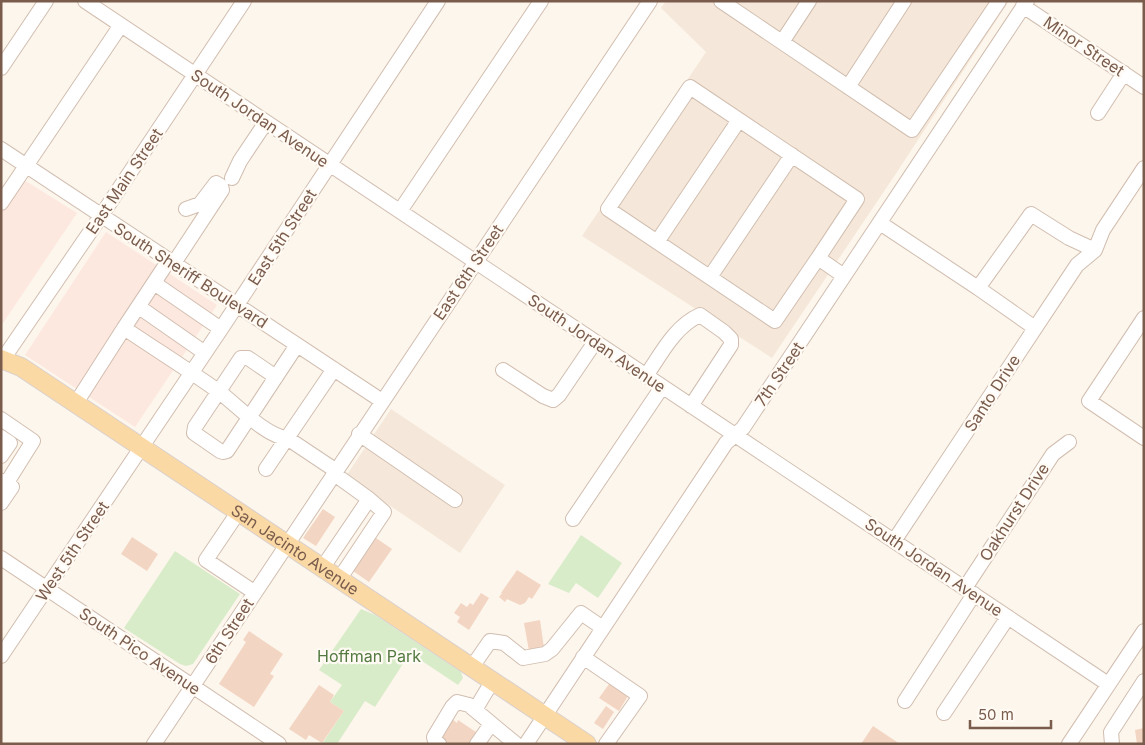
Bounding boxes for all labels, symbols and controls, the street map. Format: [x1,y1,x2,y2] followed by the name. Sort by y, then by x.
[1040,12,1128,80] street label: Minor Street
[187,64,333,172] street label: South Jordan Avenue
[81,124,167,238] street label: East Main Street
[243,185,321,289] street label: East 5th Street
[110,218,272,332] street label: South Sheriff Boulevard
[429,220,507,324] street label: East 6th Street
[524,289,670,397] street label: South Jordan Avenue
[750,338,808,410] street label: 7th Street
[960,351,1024,435] street label: Santo Drive
[975,459,1053,565] street label: Oakhurst Drive
[31,497,113,605] street label: West 5th Street
[228,500,363,599] street label: San Jacinto Avenue
[861,513,1007,621] street label: South Jordan Avenue
[200,594,258,668] street label: 6th Street
[76,603,204,699] street label: South Pico Avenue
[317,646,421,666] park label: Hoffman Park
[970,698,1051,730] scale bar
[978,705,1014,724] text: 50 m

